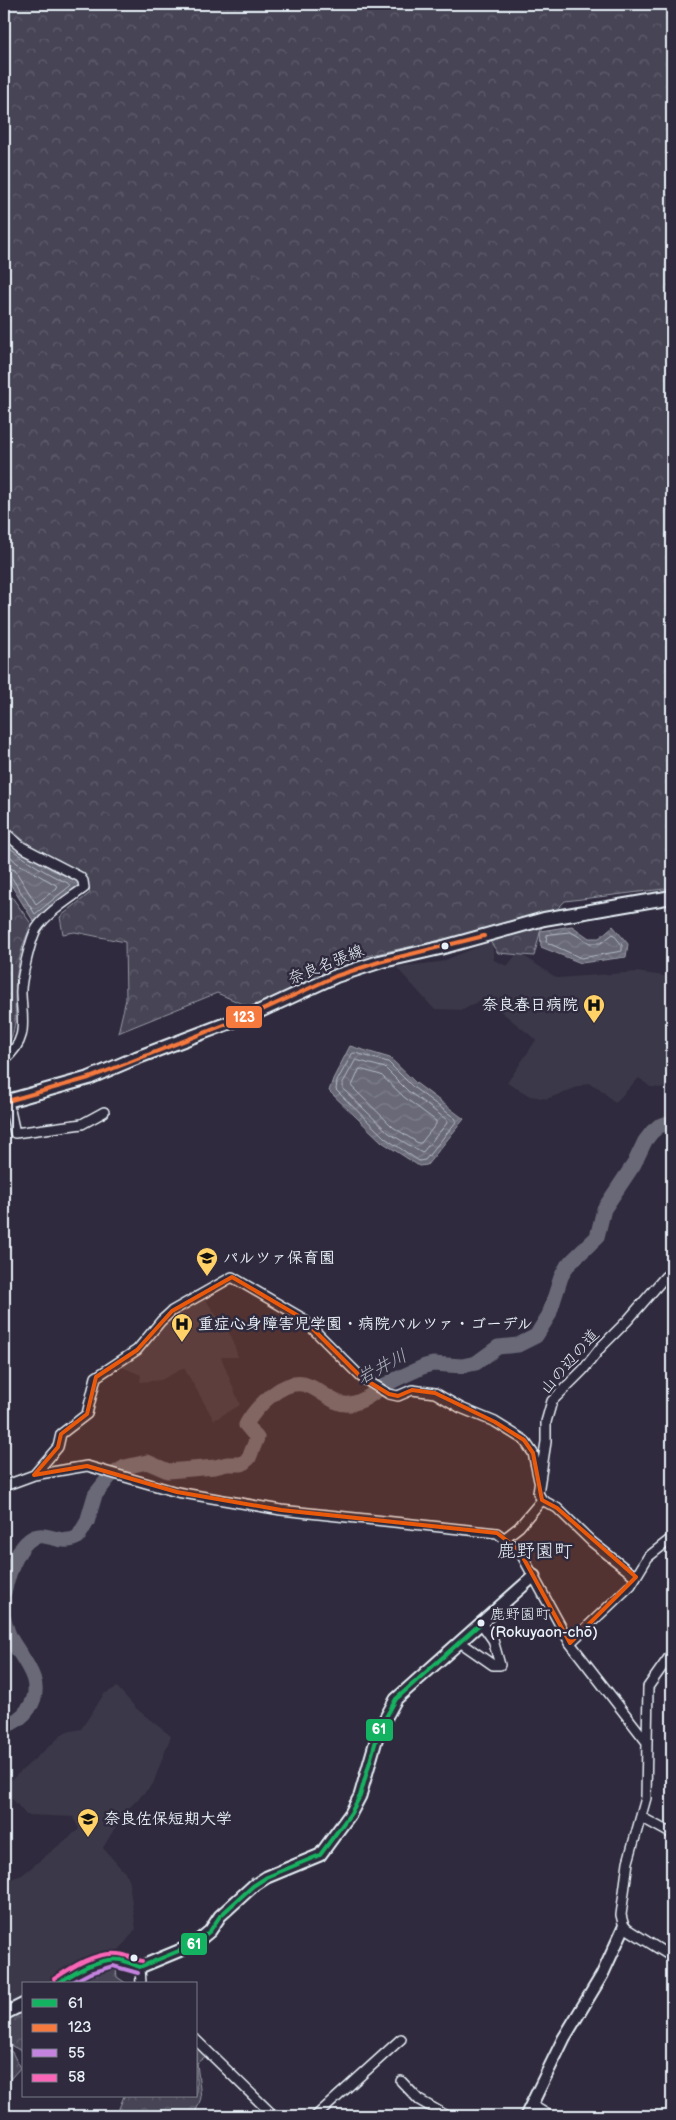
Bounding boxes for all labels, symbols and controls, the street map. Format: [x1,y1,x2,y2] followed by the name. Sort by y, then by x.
[285,941,367,989] street label: 奈良名張線
[440,941,450,951] unlabelled marker
[582,993,606,1024] hospital icon: 奈良春日病院
[482,996,578,1015] place label: 奈良春日病院
[225,1005,263,1029] line badge: 123
[233,1009,255,1026] text: 123
[195,1246,219,1277] school or university icon: パルツァ保育園
[223,1249,335,1268] place label: パルツァ保育園
[170,1312,194,1343] hospital icon: 重症心身障害児学園・病院バルツァ・ゴーデル
[198,1315,533,1334] place label: 重症心身障害児学園・病院バルツァ・ゴーデル
[537,1326,603,1398] street label: 山の辺の道
[353,1345,411,1389] water label: 岩井川
[497,1540,573,1563] district label: 鹿野園町
[490,1605,598,1642] place label: 鹿野園町 (Rokuyaon-chō)
[476,1618,486,1628] marker: 鹿野園町 (Rokuyaon-chō)
[365,1718,394,1742] line badge: 61
[372,1721,386,1738] text: 61
[76,1807,100,1838] school or university icon: 奈良佐保短期大学
[104,1810,232,1829] place label: 奈良佐保短期大学
[180,1932,208,1956] line badge: 61
[187,1936,201,1953] text: 61
[129,1953,139,1963] unlabelled marker
[22,1982,198,2098] legend
[68,1994,83,2013] text: 61
[68,2018,92,2037] text: 123
[68,2044,85,2063] text: 55
[68,2068,86,2087] text: 58

